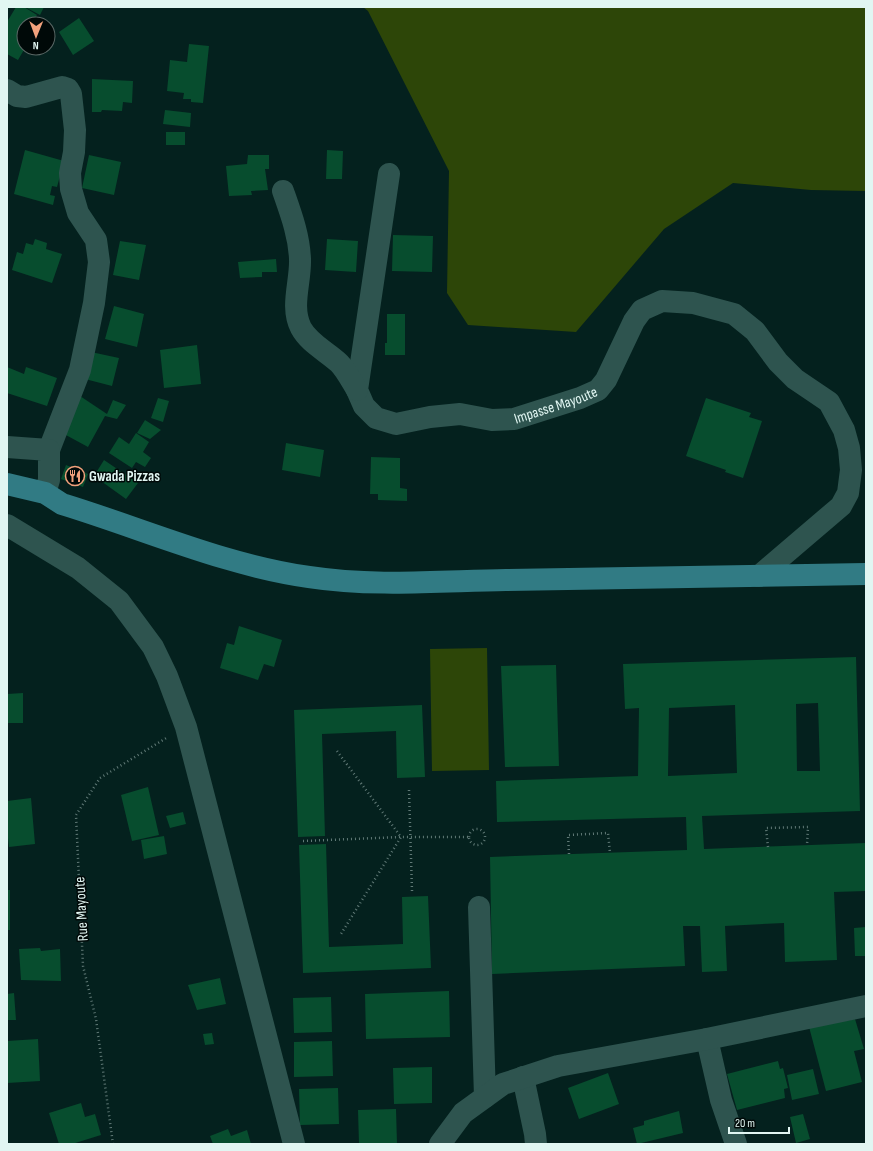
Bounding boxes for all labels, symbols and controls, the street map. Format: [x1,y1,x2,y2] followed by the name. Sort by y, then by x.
[16,16,56,56] north arrow
[33,39,39,52] text: N
[512,382,601,428] street label: Impasse Mayoute
[64,465,86,487] restaurant icon: Gwada Pizzas
[89,467,160,486] place label: Gwada Pizzas
[70,876,93,942] street label: Rue Mayoute
[729,1109,789,1135] scale bar
[735,1116,755,1131] text: 20 m

